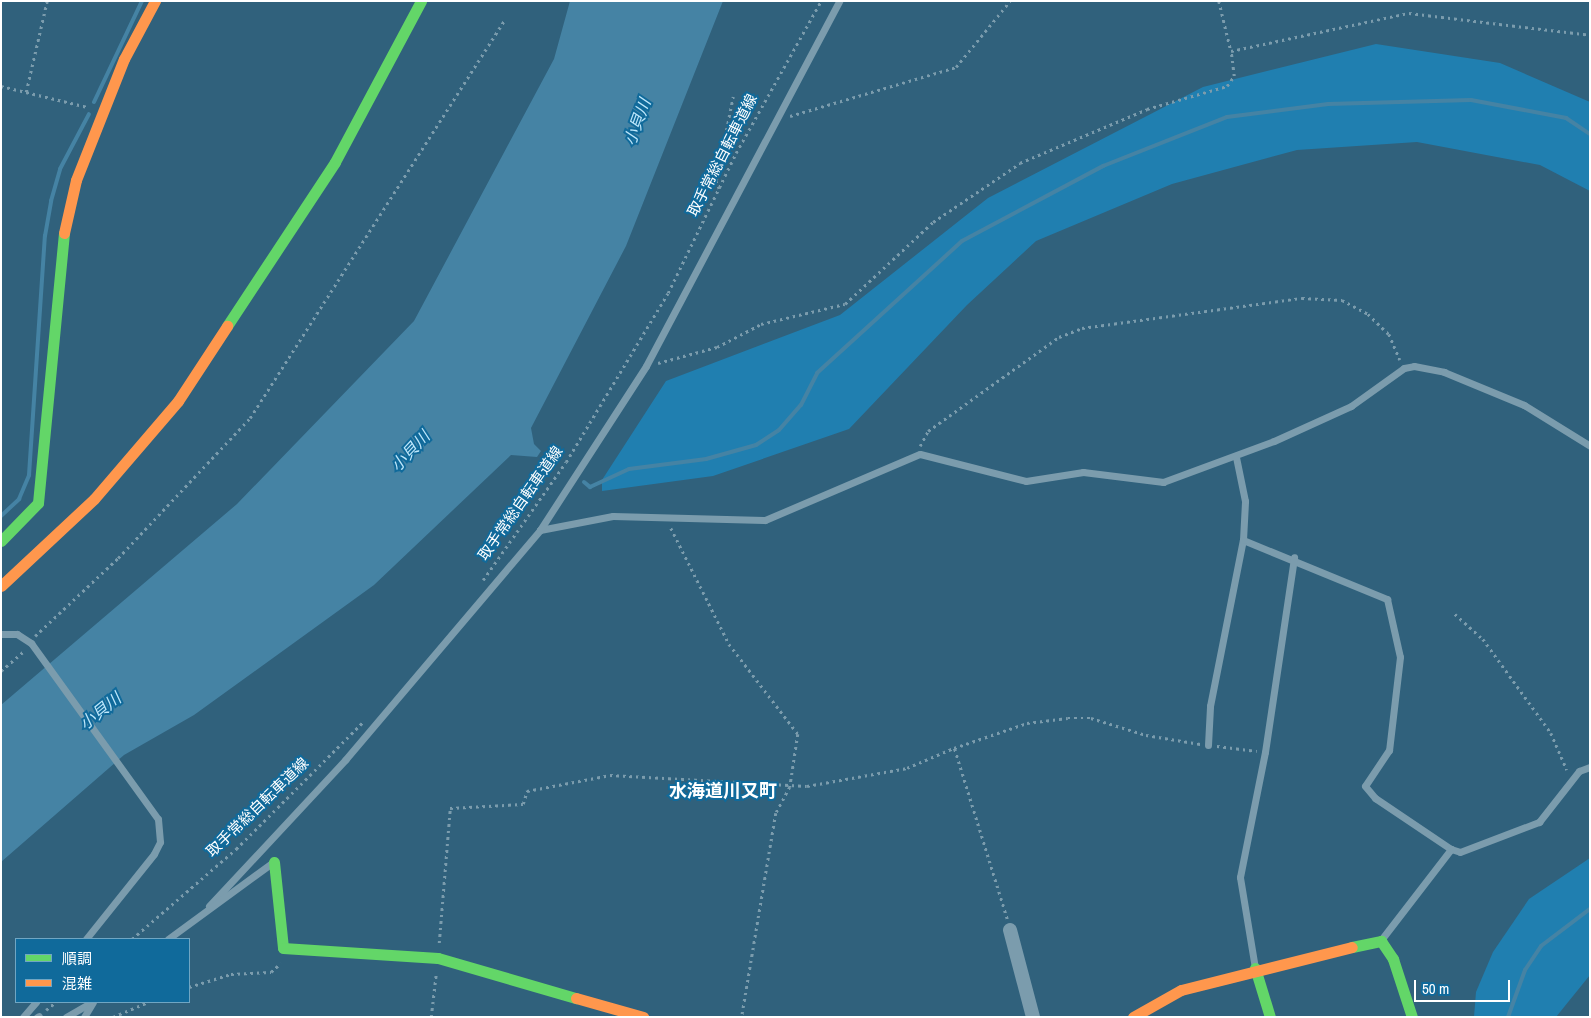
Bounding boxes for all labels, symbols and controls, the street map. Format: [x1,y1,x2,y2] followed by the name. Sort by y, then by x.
[683,91,761,219] street label: 取手常総自転車道線
[620,96,654,148] water label: 小貝川
[387,427,433,475] water label: 小貝川
[474,443,566,563] street label: 取手常総自転車道線
[75,688,125,734] water label: 小貝川
[202,754,312,860] street label: 取手常総自転車道線
[669,780,777,802] district label: 水海道川又町
[15,938,190,1003] legend
[62,948,92,969] text: 順調
[1416,970,1512,1002] scale bar
[62,973,92,994] text: 混雑
[1422,978,1449,999] text: 50 m

